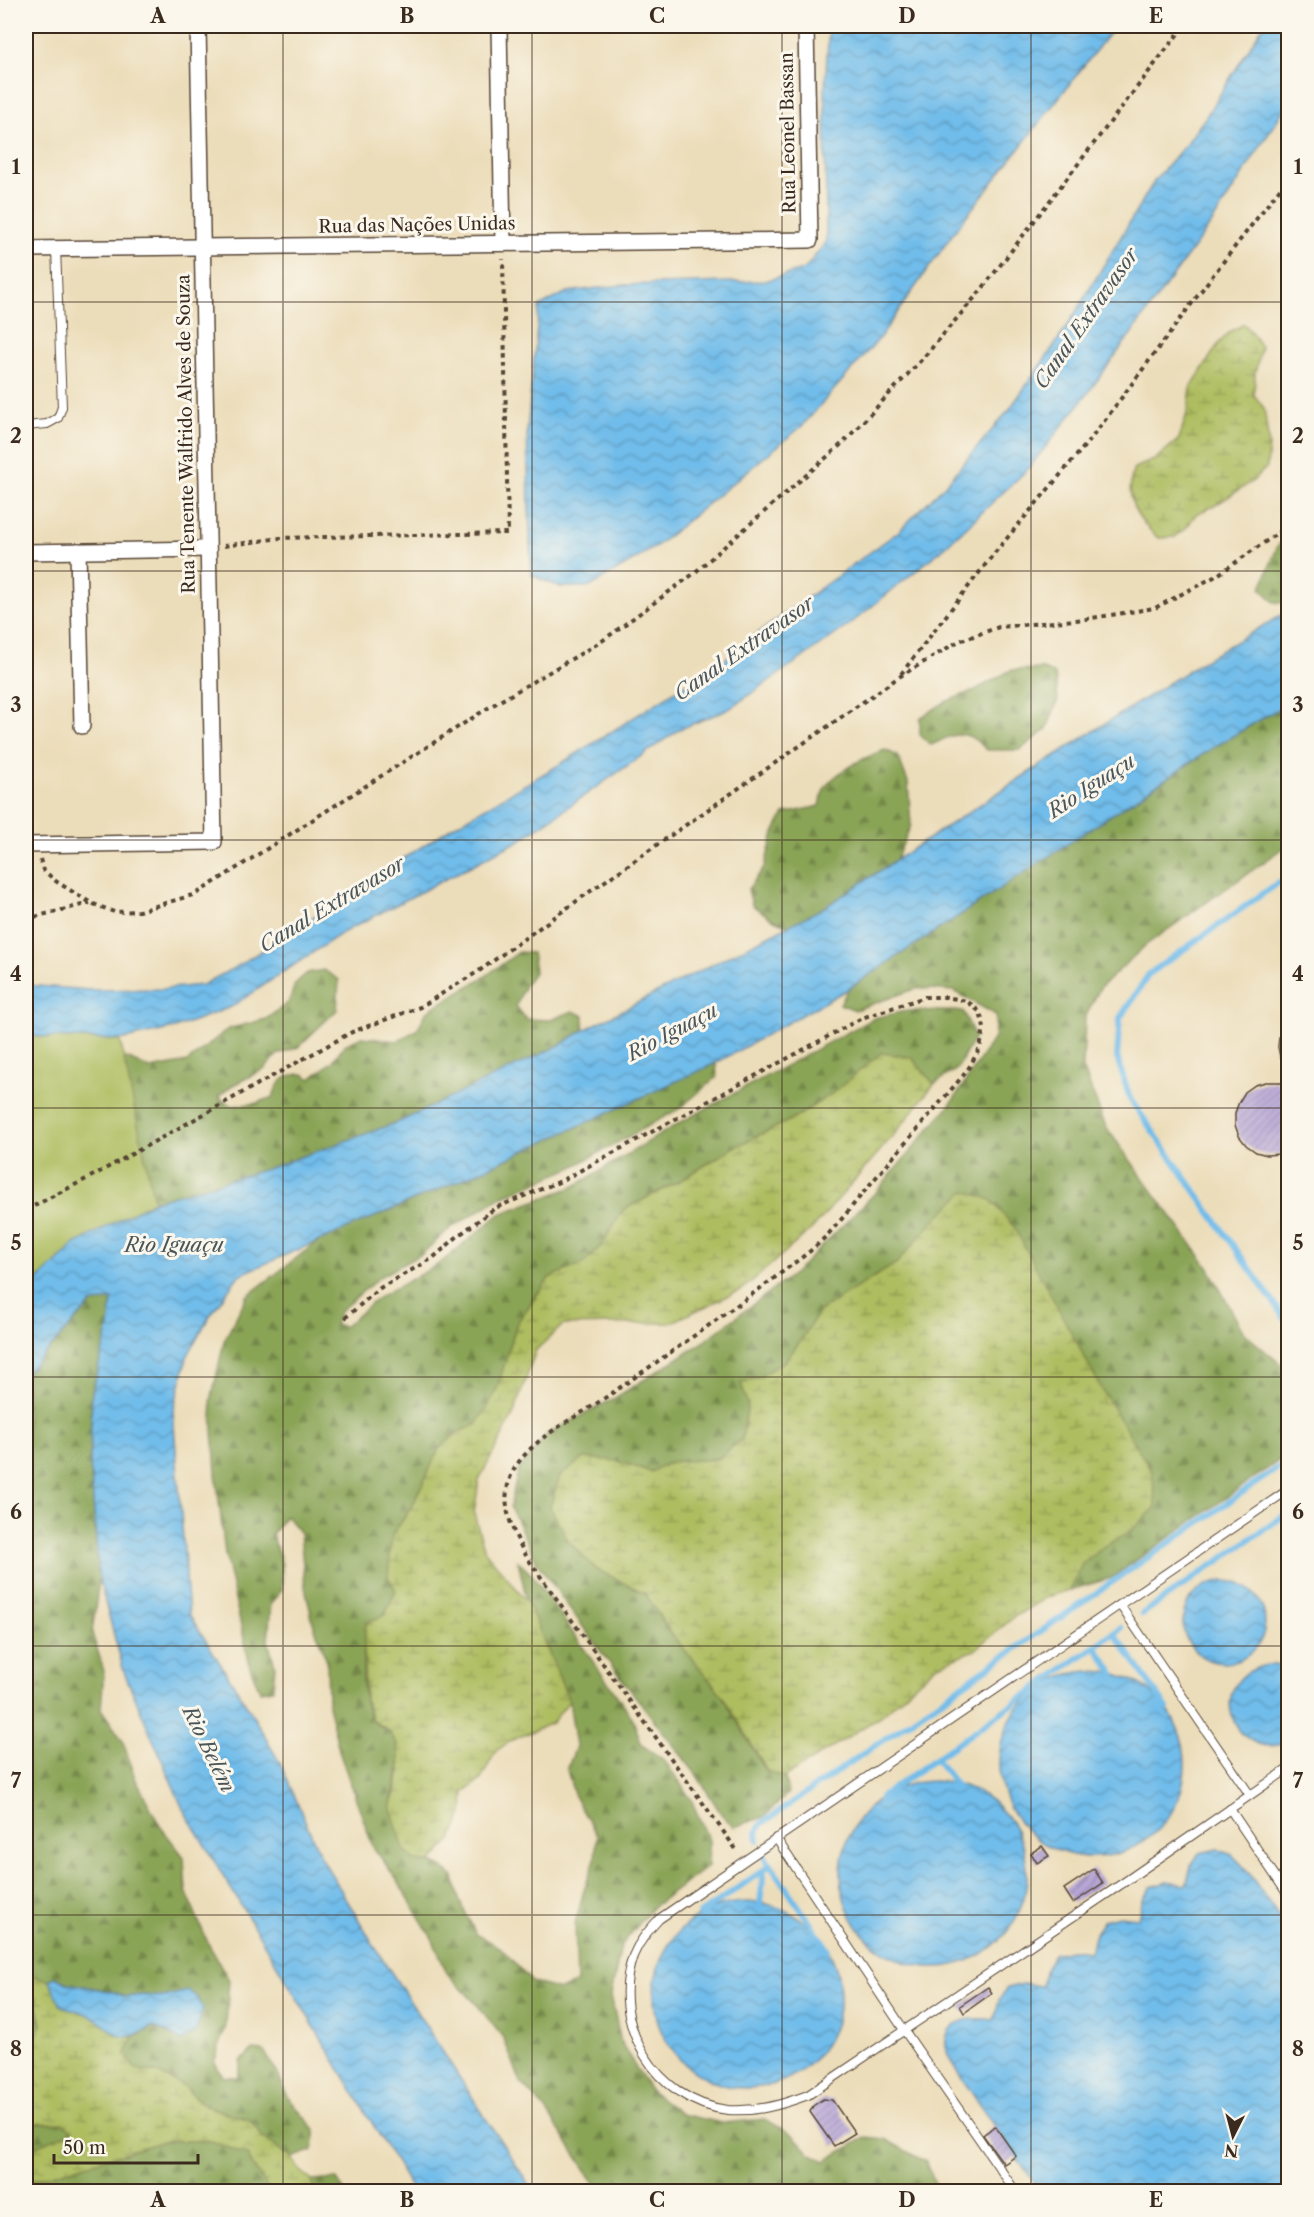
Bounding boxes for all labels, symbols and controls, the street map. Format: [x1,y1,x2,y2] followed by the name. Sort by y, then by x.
[149,4,166,28] text: A
[400,4,415,28] text: B
[649,4,665,28] text: C
[898,4,916,28] text: D
[1149,4,1163,28] text: E
[776,52,800,214] street label: Rua Leonel Bassan
[12,155,21,179] text: 1
[1294,155,1303,179] text: 1
[318,212,516,238] street label: Rua das Nações Unidas
[1029,242,1144,393] water label: Canal Extravasor
[172,274,200,594] street label: Rua Tenente Walfrido Alves de Souza
[10,424,22,448] text: 2
[1292,424,1304,448] text: 2
[669,590,820,705] water label: Canal Extravasor
[10,693,22,717] text: 3
[1292,693,1304,717] text: 3
[1041,749,1139,824] water label: Rio Iguaçu
[255,850,411,957] water label: Canal Extravasor
[10,962,22,986] text: 4
[1292,962,1304,986] text: 4
[621,998,722,1067] water label: Rio Iguaçu
[10,1231,22,1255] text: 5
[1292,1231,1304,1255] text: 5
[123,1233,224,1257] water label: Rio Iguaçu
[10,1500,22,1524] text: 6
[1292,1500,1304,1524] text: 6
[177,1700,240,1796] water label: Rio Belém
[11,1769,22,1793] text: 7
[1293,1769,1304,1793] text: 7
[10,2037,22,2061] text: 8
[1292,2037,1304,2061] text: 8
[1203,2106,1263,2166] north arrow
[54,2127,198,2165] scale bar
[63,2137,106,2159] text: 50 m
[1223,2140,1239,2162] text: N
[149,2188,166,2212] text: A
[400,2188,415,2212] text: B
[649,2188,665,2212] text: C
[898,2188,916,2212] text: D
[1149,2188,1163,2212] text: E

